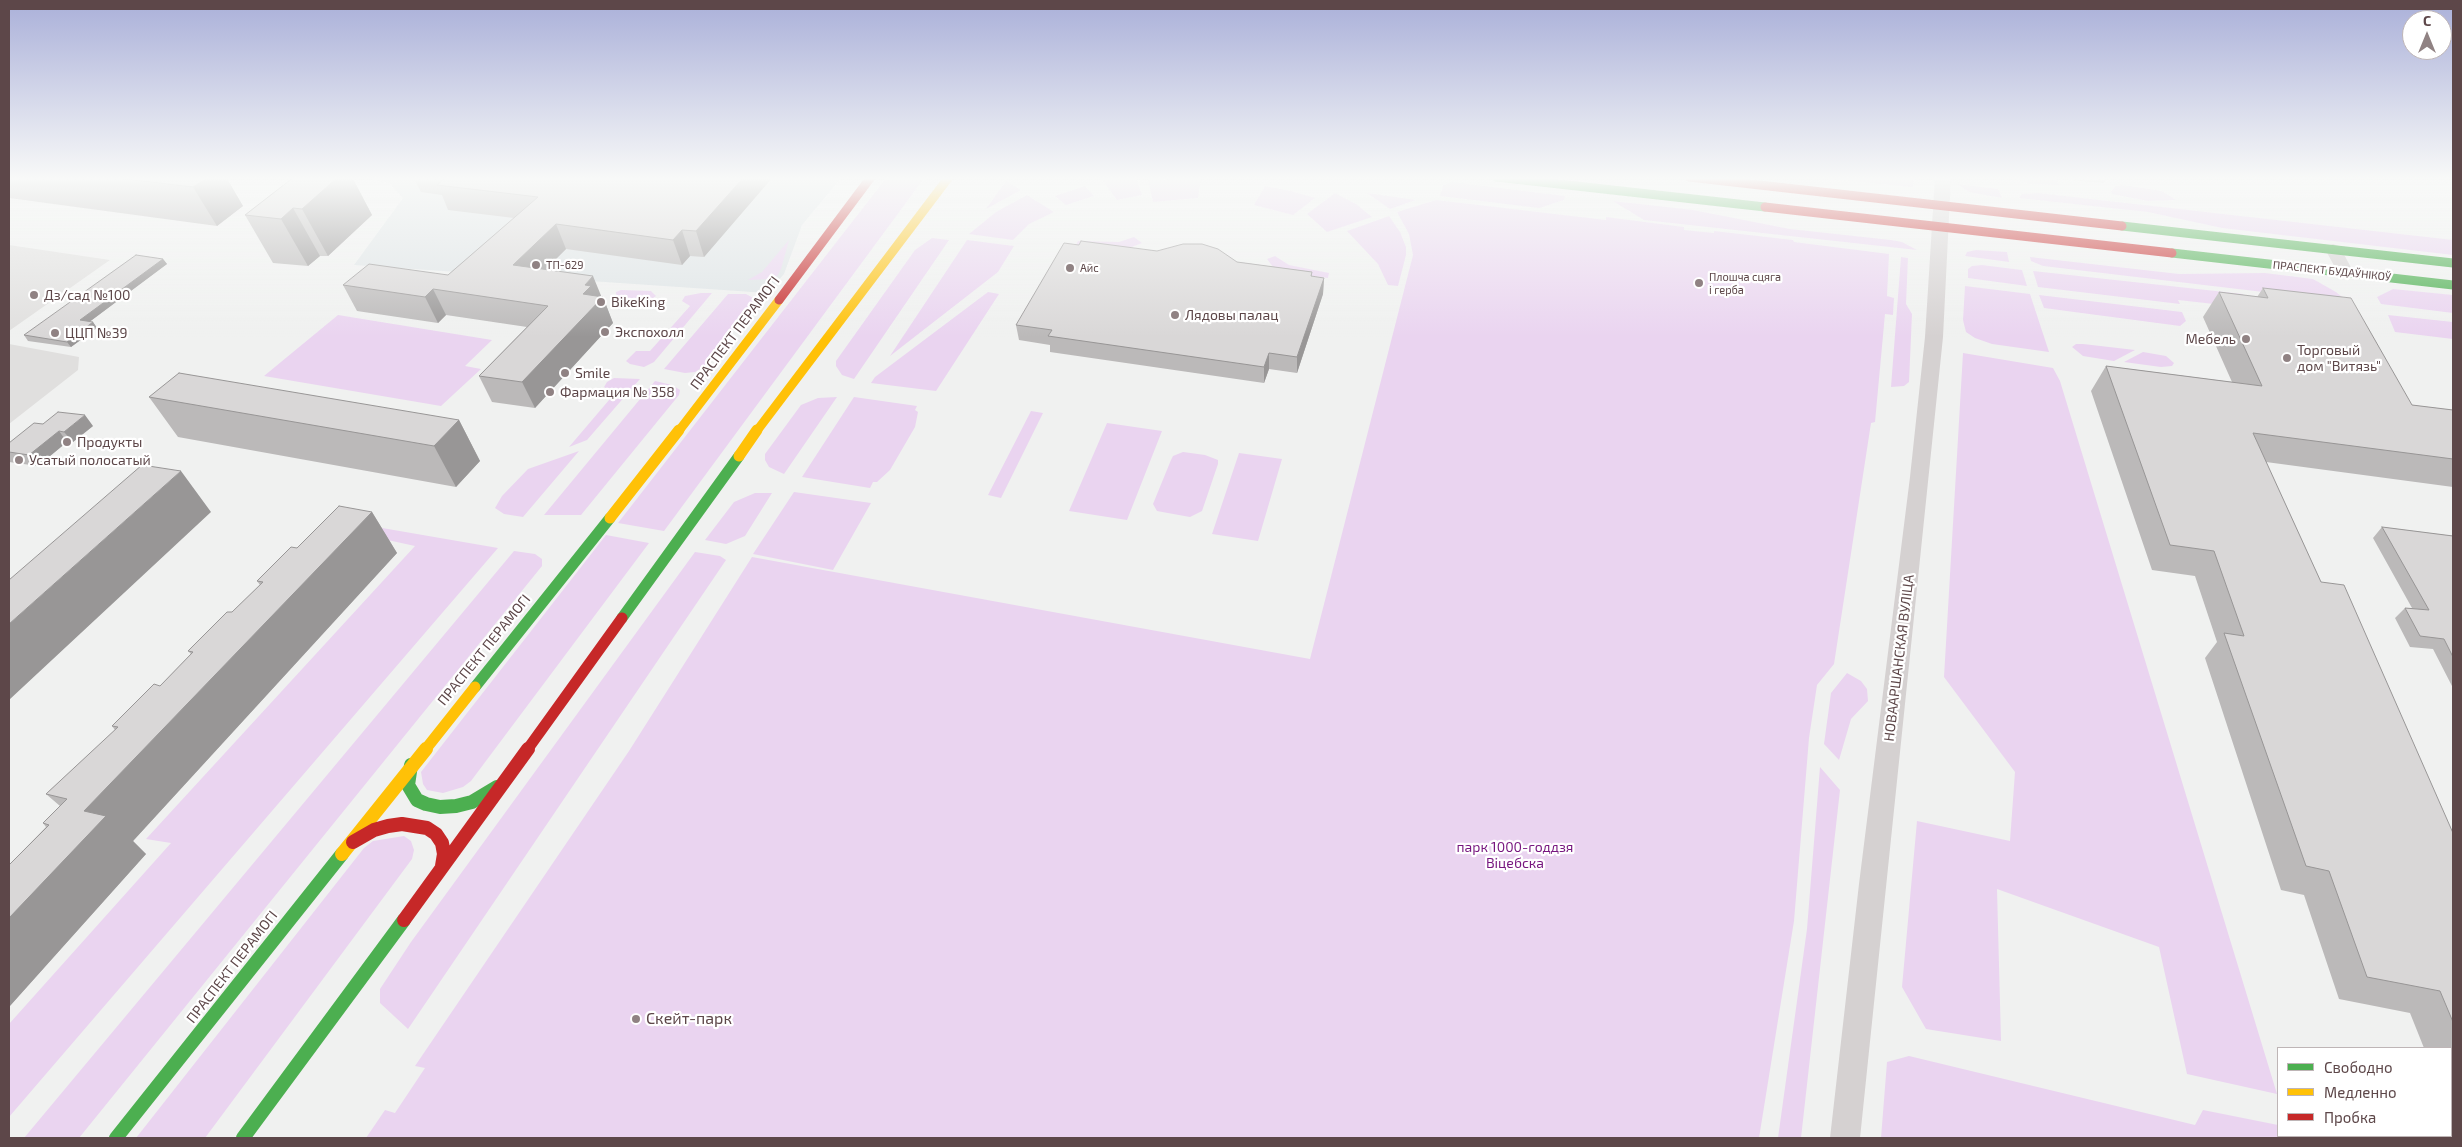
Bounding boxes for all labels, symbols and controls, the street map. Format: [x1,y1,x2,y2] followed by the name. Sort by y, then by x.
[2402,10,2452,60] north arrow
[2423,12,2431,29] text: С
[546,258,583,272] place label: ТП-629
[2272,258,2392,284] street label: ПРАСПЕКТ БУДАЎНІКОЎ
[530,259,542,271] marker: ТП-629
[1080,261,1099,275] place label: Айс
[1064,262,1076,274] marker: Айс
[1709,270,1781,296] place label: Плошча сцяга і герба
[687,273,783,393] street label: ПРАСПЕКТ ПЕРАМОГІ
[1693,277,1705,289] marker: Плошча сцяга і герба
[44,287,131,303] place label: Дз/сад №100
[28,289,40,301] marker: Дз/сад №100
[611,294,665,310] place label: BikeKing
[595,296,607,308] marker: BikeKing
[1185,307,1279,323] place label: Лядовы палац
[1169,309,1181,321] marker: Лядовы палац
[615,324,684,340] place label: Экспохолл
[65,325,128,341] place label: ЦЦП №39
[599,326,611,338] marker: Экспохолл
[49,327,61,339] marker: ЦЦП №39
[2185,331,2236,347] place label: Мебель
[2240,333,2252,345] marker: Мебель
[2297,342,2381,374] place label: Торговый дом "Витязь"
[2281,352,2293,364] marker: Торговый дом "Витязь"
[575,365,610,381] place label: Smile
[559,367,571,379] marker: Smile
[560,384,675,400] place label: Фармация № 358
[544,386,556,398] marker: Фармация № 358
[77,434,142,450] place label: Продукты
[61,436,73,448] marker: Продукты
[29,452,151,468] place label: Усатый полосатый
[13,454,25,466] marker: Усатый полосатый
[1880,574,1918,742] street label: НОВААРШАНСКАЯ ВУЛІЦА
[434,591,534,709] street label: ПРАСПЕКТ ПЕРАМОГІ
[1457,839,1573,872] park label: парк 1000-годдзя Віцебска
[183,908,281,1026] street label: ПРАСПЕКТ ПЕРАМОГІ
[646,1009,732,1029] place label: Скейт-парк
[630,1013,642,1025] marker: Скейт-парк
[2277,1047,2452,1137] legend
[2324,1058,2393,1076] text: Свободно
[2324,1083,2397,1101] text: Медленно
[2324,1108,2376,1126] text: Пробка

